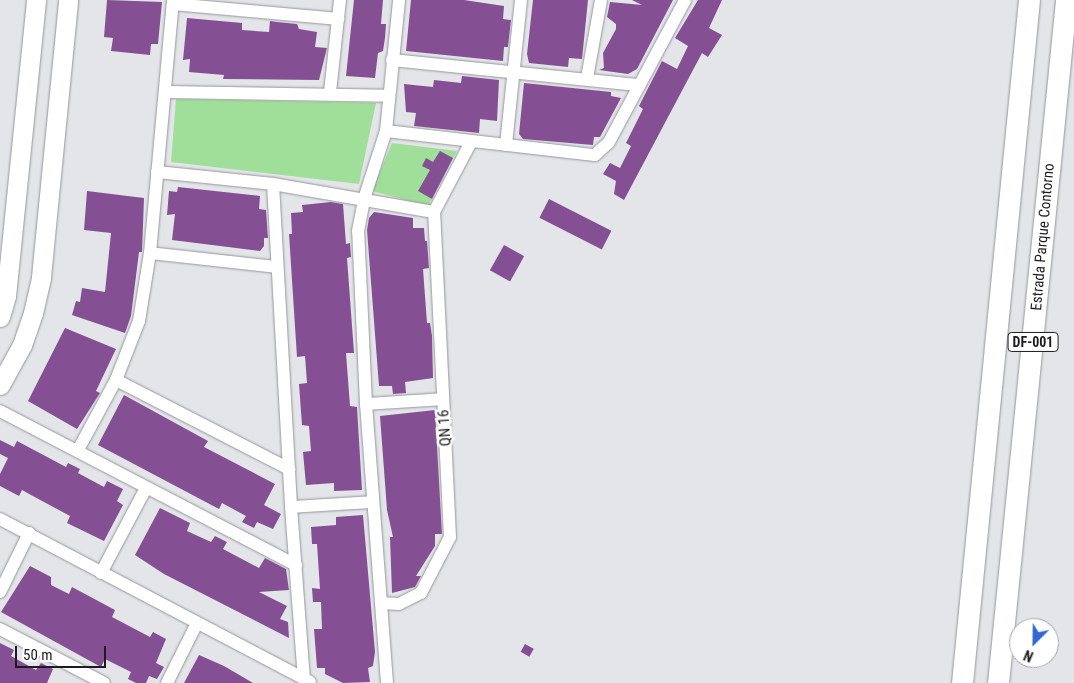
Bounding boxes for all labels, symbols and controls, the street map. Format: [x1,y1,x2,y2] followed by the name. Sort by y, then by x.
[1028,163,1058,311] street label: Estrada Parque Contorno
[1007,331,1059,354] road number: DF-001
[435,409,455,447] street label: QN 16
[1009,618,1059,668] north arrow
[18,636,109,668] scale bar
[23,646,53,664] text: 50 m
[1021,647,1036,665] text: N

